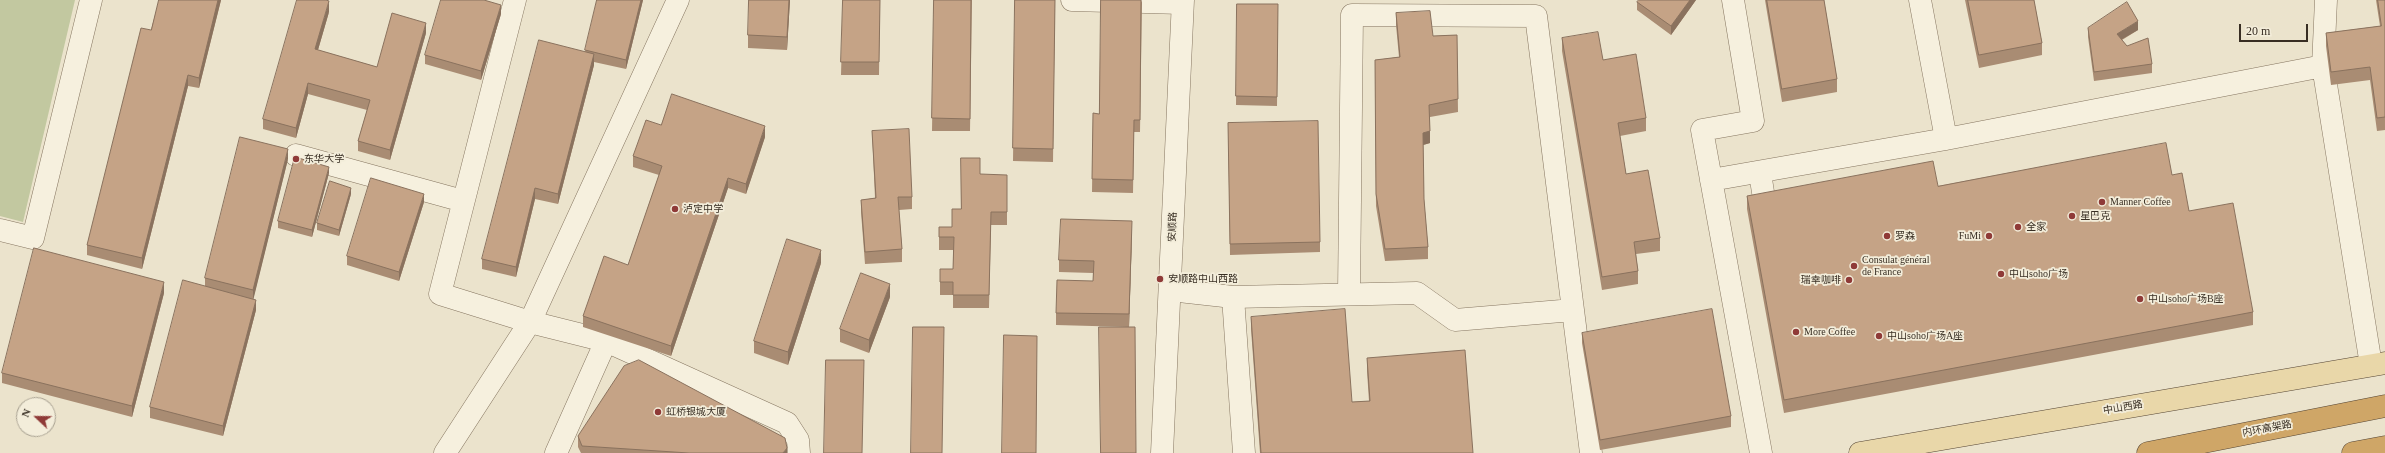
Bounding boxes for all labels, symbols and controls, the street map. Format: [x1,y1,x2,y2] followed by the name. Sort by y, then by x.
[2241,16,2310,42] scale bar
[2246,24,2270,38] text: 20 m
[304,153,344,165] place label: 东华大学
[291,154,301,164] marker: 东华大学
[2110,196,2171,208] place label: Manner Coffee
[2097,197,2107,207] marker: Manner Coffee
[683,203,723,215] place label: 泸定中学
[670,204,680,214] marker: 泸定中学
[2080,210,2110,222] place label: 星巴克
[2067,211,2077,221] marker: 星巴克
[1166,212,1180,242] street label: 安顺路
[2026,221,2046,233] place label: 全家
[2013,222,2023,232] marker: 全家
[1895,230,1915,242] place label: 罗森
[1959,230,1981,242] place label: FuMi
[1882,231,1892,241] marker: 罗森
[1984,231,1994,241] marker: FuMi
[1862,254,1929,278] place label: Consulat général de France
[1849,261,1859,271] marker: Consulat général de France
[2009,268,2068,280] place label: 中山soho广场
[1996,269,2006,279] marker: 中山soho广场
[1168,273,1238,285] place label: 安顺路中山西路
[1155,274,1165,284] marker: 安顺路中山西路
[1801,274,1841,286] place label: 瑞幸咖啡
[1844,275,1854,285] marker: 瑞幸咖啡
[2148,293,2224,305] place label: 中山soho广场B座
[2135,294,2145,304] marker: 中山soho广场B座
[1804,326,1855,338] place label: More Coffee
[1791,327,1801,337] marker: More Coffee
[1887,330,1963,342] place label: 中山soho广场A座
[1874,331,1884,341] marker: 中山soho广场A座
[16,397,56,437] north arrow
[2102,399,2144,417] street label: 中山西路
[666,406,726,418] place label: 虹桥银城大厦
[19,407,33,419] text: N
[653,407,663,417] marker: 虹桥银城大厦
[2241,418,2293,440] street label: 内环高架路

